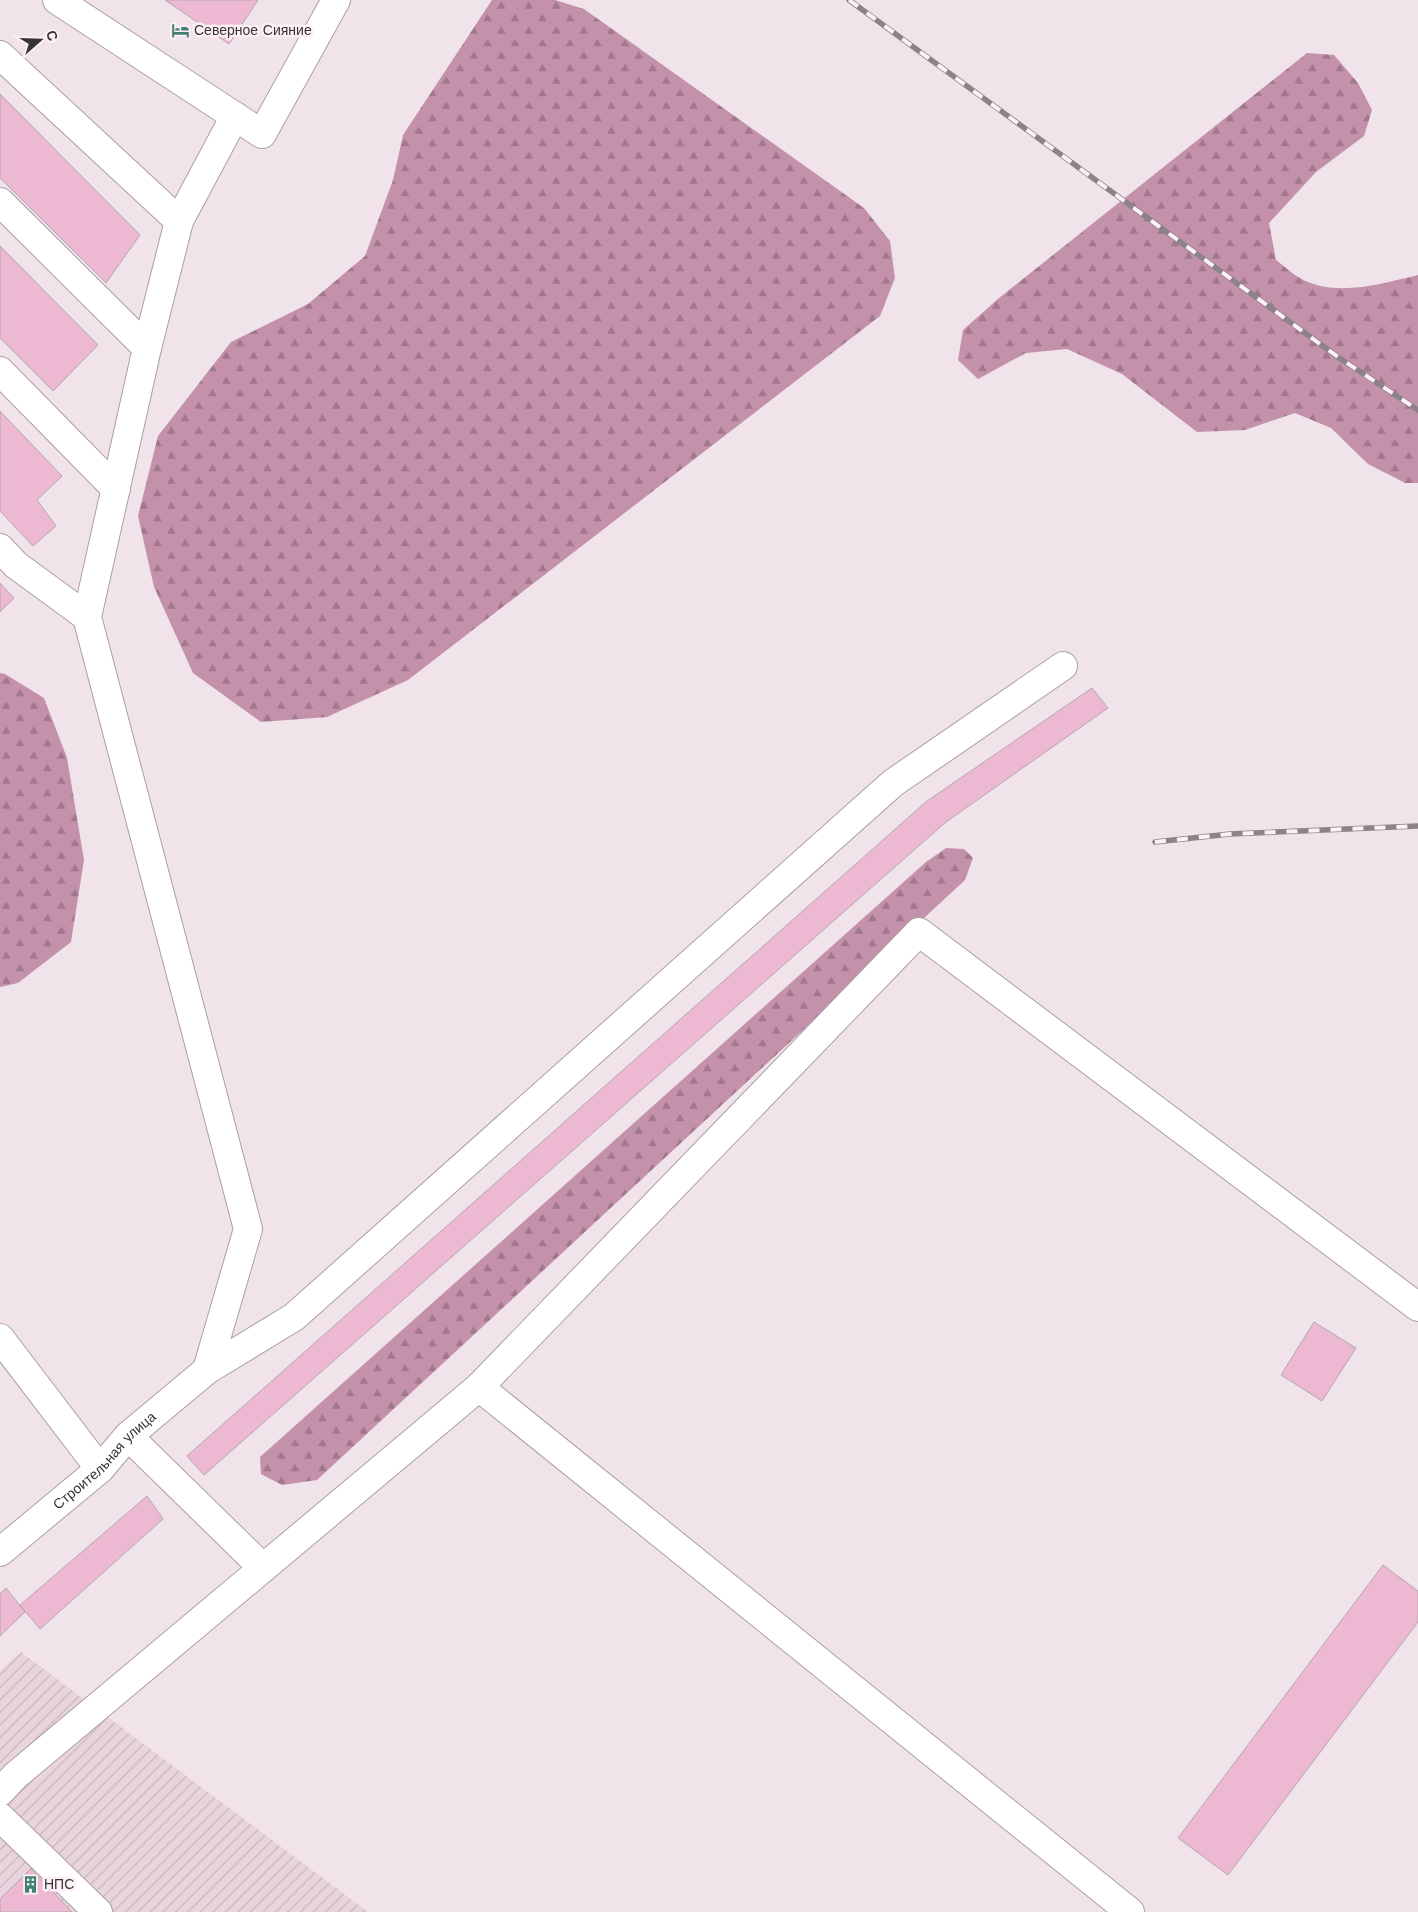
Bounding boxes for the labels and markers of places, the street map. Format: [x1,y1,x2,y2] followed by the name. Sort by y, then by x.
[170,20,190,40] hotel icon: Северное Сияние
[194,22,312,38] place label: Северное Сияние
[20,1874,40,1894] building icon: НПС
[44,1876,74,1892] place label: НПС

